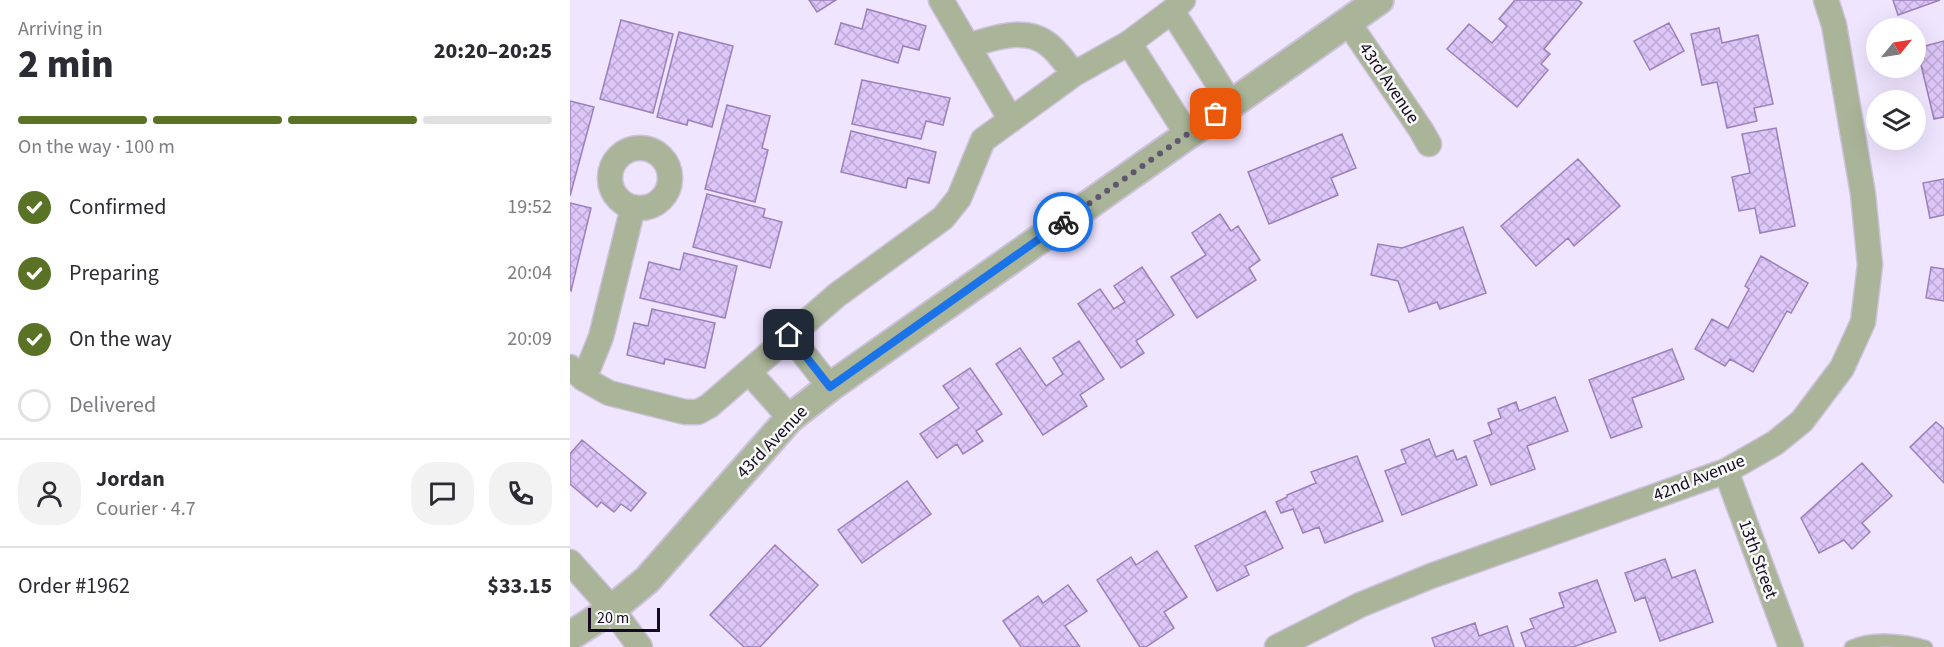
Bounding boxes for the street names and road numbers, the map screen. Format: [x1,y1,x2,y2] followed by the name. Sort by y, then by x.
[1353,37,1425,129] street label: 43rd Avenue
[731,400,813,484] street label: 43rd Avenue
[1649,448,1749,508] street label: 42nd Avenue
[1732,516,1784,602] street label: 13th Street

